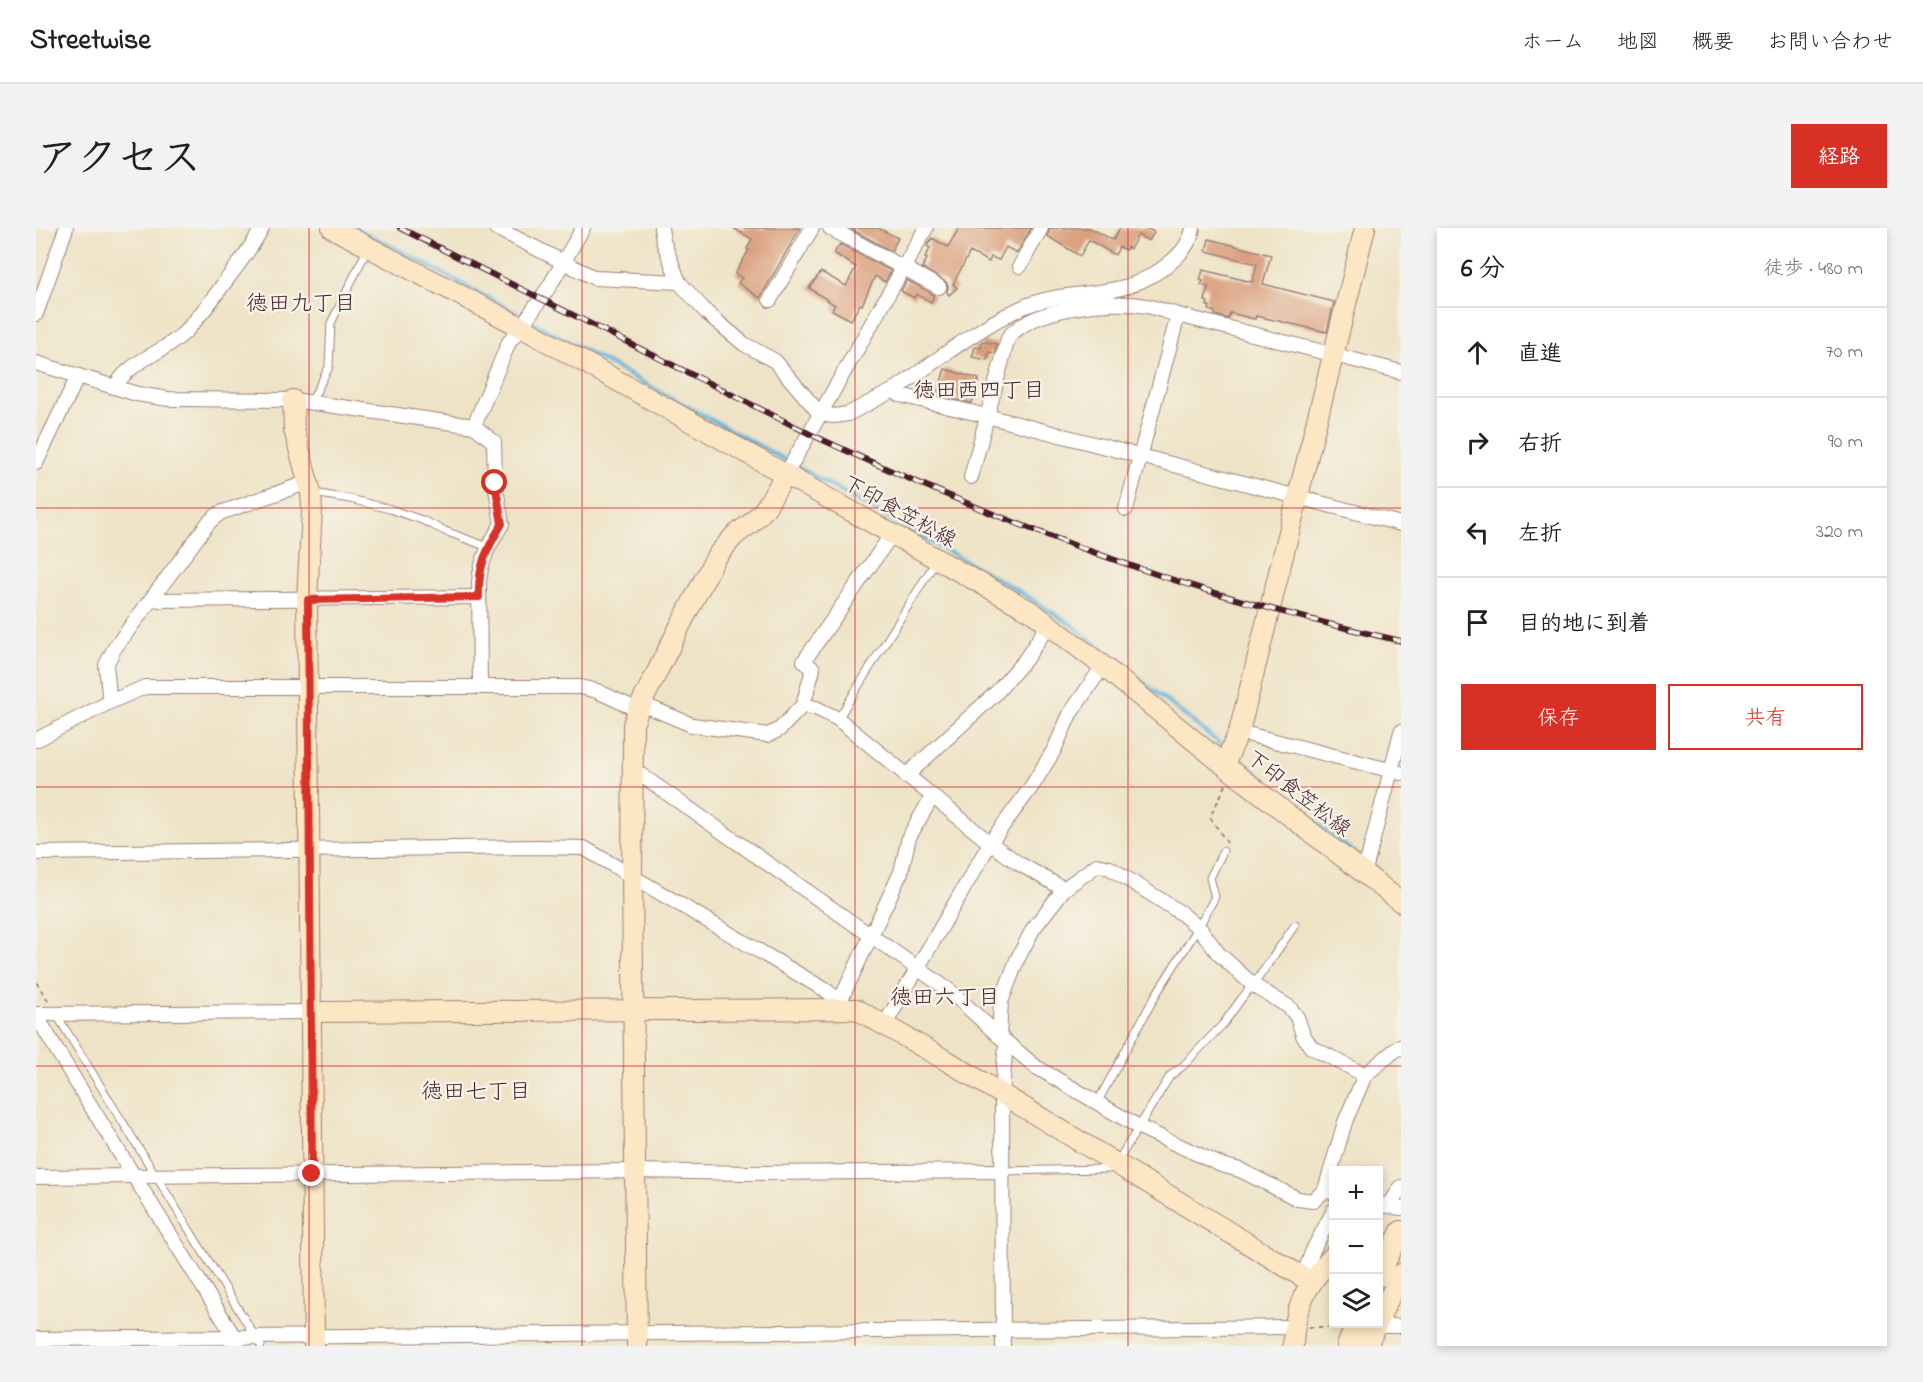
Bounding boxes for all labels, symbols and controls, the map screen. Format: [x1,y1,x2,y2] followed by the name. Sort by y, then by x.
[30,21,151,62] text: Streetwise
[1522,28,1584,58] text: ホーム
[1617,28,1659,58] text: 地図
[1692,28,1734,58] text: 概要
[1767,28,1893,58] text: お問い合わせ
[1791,124,1887,188] button: 経路
[36,130,201,191] text: アクセス
[1461,251,1505,289] text: 6 分
[1764,255,1863,284] text: 徒歩 · 480 m
[246,289,356,321] district label: 徳田九丁目
[1461,336,1494,369] icon: ahead
[1826,338,1863,367] text: 70 m
[1518,339,1562,371] text: 直進
[913,376,1045,408] district label: 徳田西四丁目
[1461,426,1494,459] icon: right
[1828,428,1863,457] text: 90 m
[1518,429,1562,461] text: 右折
[481,469,507,495] route start
[837,469,961,556] street label: 下印食笠松線
[1461,516,1494,549] icon: left
[1816,518,1863,547] text: 320 m
[1518,519,1562,551] text: 左折
[1461,606,1494,639] icon: arrive
[1518,609,1650,641] text: 目的地に到着
[1461,684,1656,750] button: 保存
[1668,684,1863,750] button: 共有
[1239,744,1357,845] street label: 下印食笠松線
[890,983,1000,1015] district label: 徳田六丁目
[421,1077,531,1109] district label: 徳田七丁目
[298,1160,324,1186] route end
[1329,1166,1383,1328] map controls
[1329,1166,1383,1220] button: +
[1329,1220,1383,1274] button: −
[1329,1274,1383,1328] button: layers

